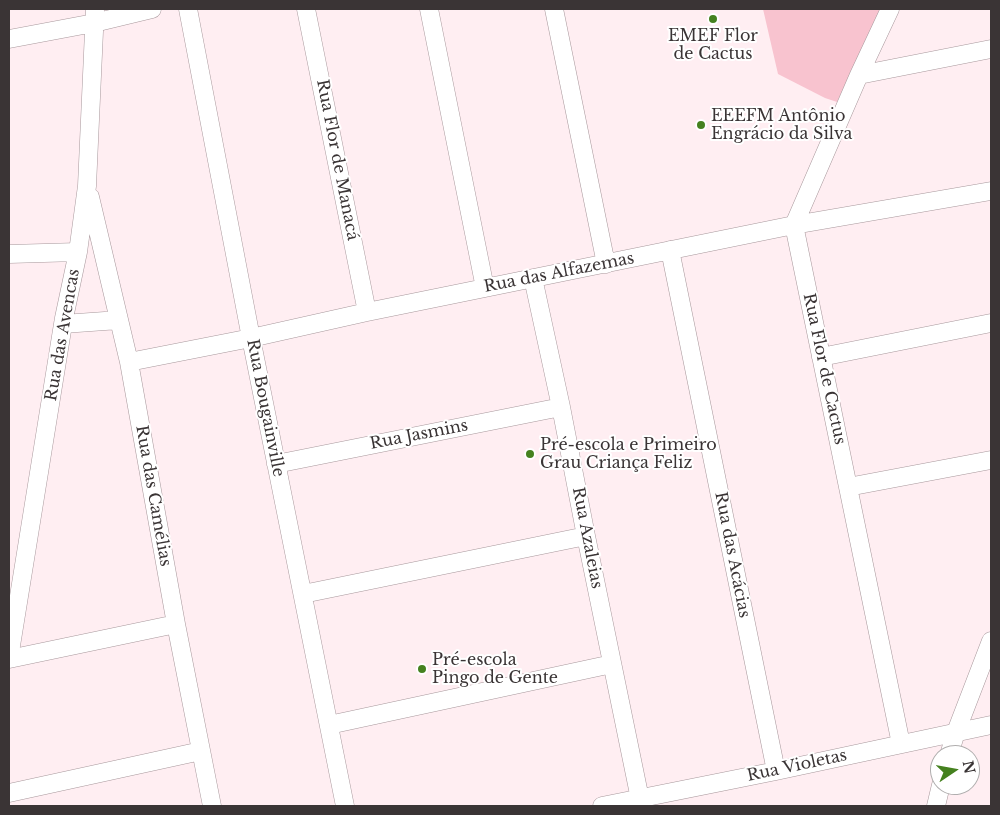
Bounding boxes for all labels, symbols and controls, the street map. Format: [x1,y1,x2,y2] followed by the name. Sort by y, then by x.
[707,13,719,25] marker: EMEF Flor de Cactus
[668,26,758,64] place label: EMEF Flor de Cactus
[312,78,362,242] street label: Rua Flor de Manacá
[711,106,852,144] place label: EEEFM Antônio Engrácio da Silva
[695,119,707,131] marker: EEEFM Antônio Engrácio da Silva
[482,249,636,297] street label: Rua das Alfazemas
[42,267,84,403] street label: Rua das Avencas
[799,292,849,446] street label: Rua Flor de Cactus
[242,338,288,478] street label: Rua Bougainville
[368,416,470,454] street label: Rua Jasmins
[131,424,175,568] street label: Rua das Camélias
[540,435,717,473] place label: Pré-escola e Primeiro Grau Criança Feliz
[524,448,536,460] marker: Pré-escola e Primeiro Grau Criança Feliz
[568,486,606,590] street label: Rua Azaleias
[710,490,754,620] street label: Rua das Acácias
[432,650,558,688] place label: Pré-escola Pingo de Gente
[416,663,428,675] marker: Pré-escola Pingo de Gente
[930,745,980,795] north arrow
[745,746,849,786] street label: Rua Violetas
[959,759,979,775] text: N

